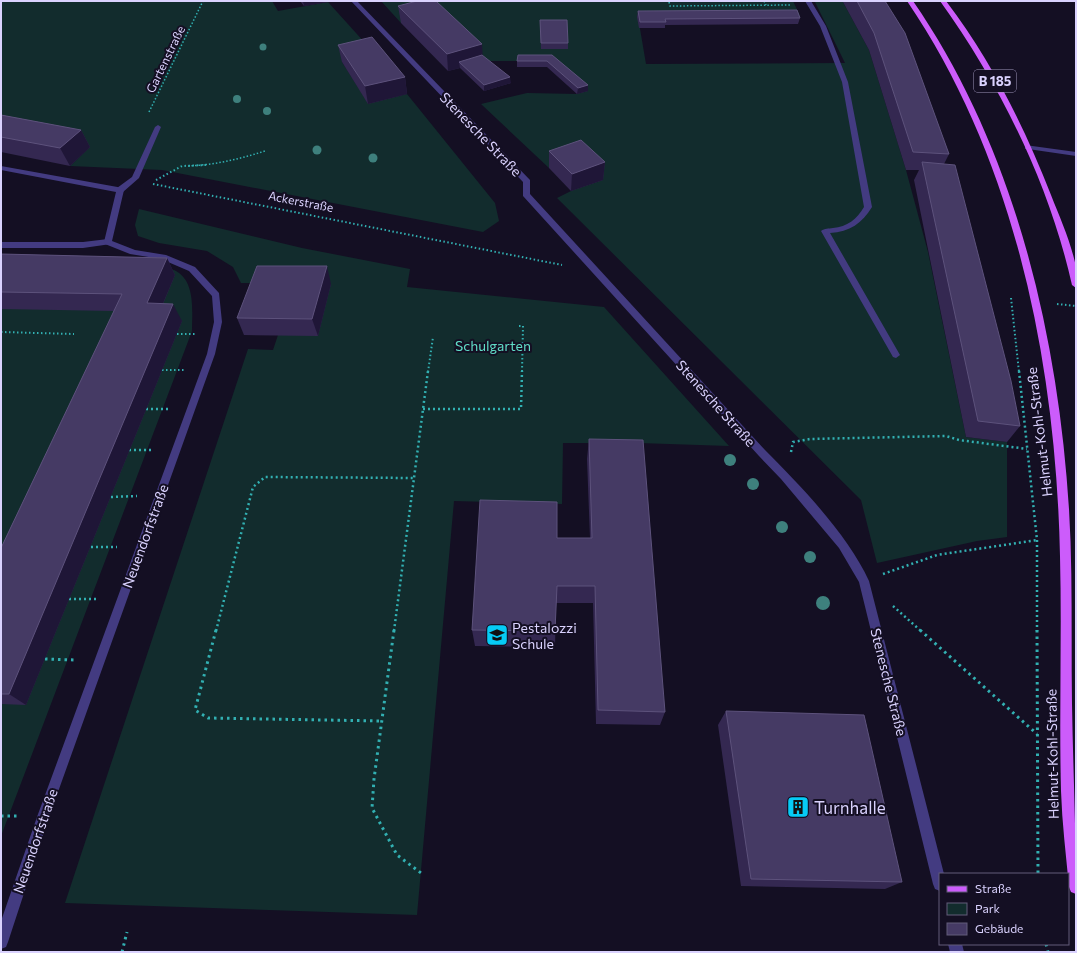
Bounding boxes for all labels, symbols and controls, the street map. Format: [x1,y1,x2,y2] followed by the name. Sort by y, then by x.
[143,23,187,95] street label: Gartenstraße
[974,70,1016,92] road number: B 185
[437,88,525,180] street label: Stenesche Straße
[267,188,335,214] street label: Ackerstraße
[455,337,531,354] park label: Schulgarten
[673,356,759,450] street label: Stenesche Straße
[1023,366,1055,498] street label: Helmut-Kohl-Straße
[118,482,172,590] street label: Neuendorfstraße
[512,619,577,652] place label: Pestalozzi Schule
[484,622,510,648] school or university icon: Pestalozzi Schule
[867,626,911,738] street label: Stenesche Straße
[1042,689,1062,819] street label: Helmut-Kohl-Straße
[9,787,61,895] street label: Neuendorfstraße
[785,794,811,820] building icon: Turnhalle
[814,797,886,818] place label: Turnhalle
[939,873,1069,945] legend
[975,881,1011,895] text: Straße
[975,901,1001,915] text: Park
[975,921,1023,935] text: Gebäude

